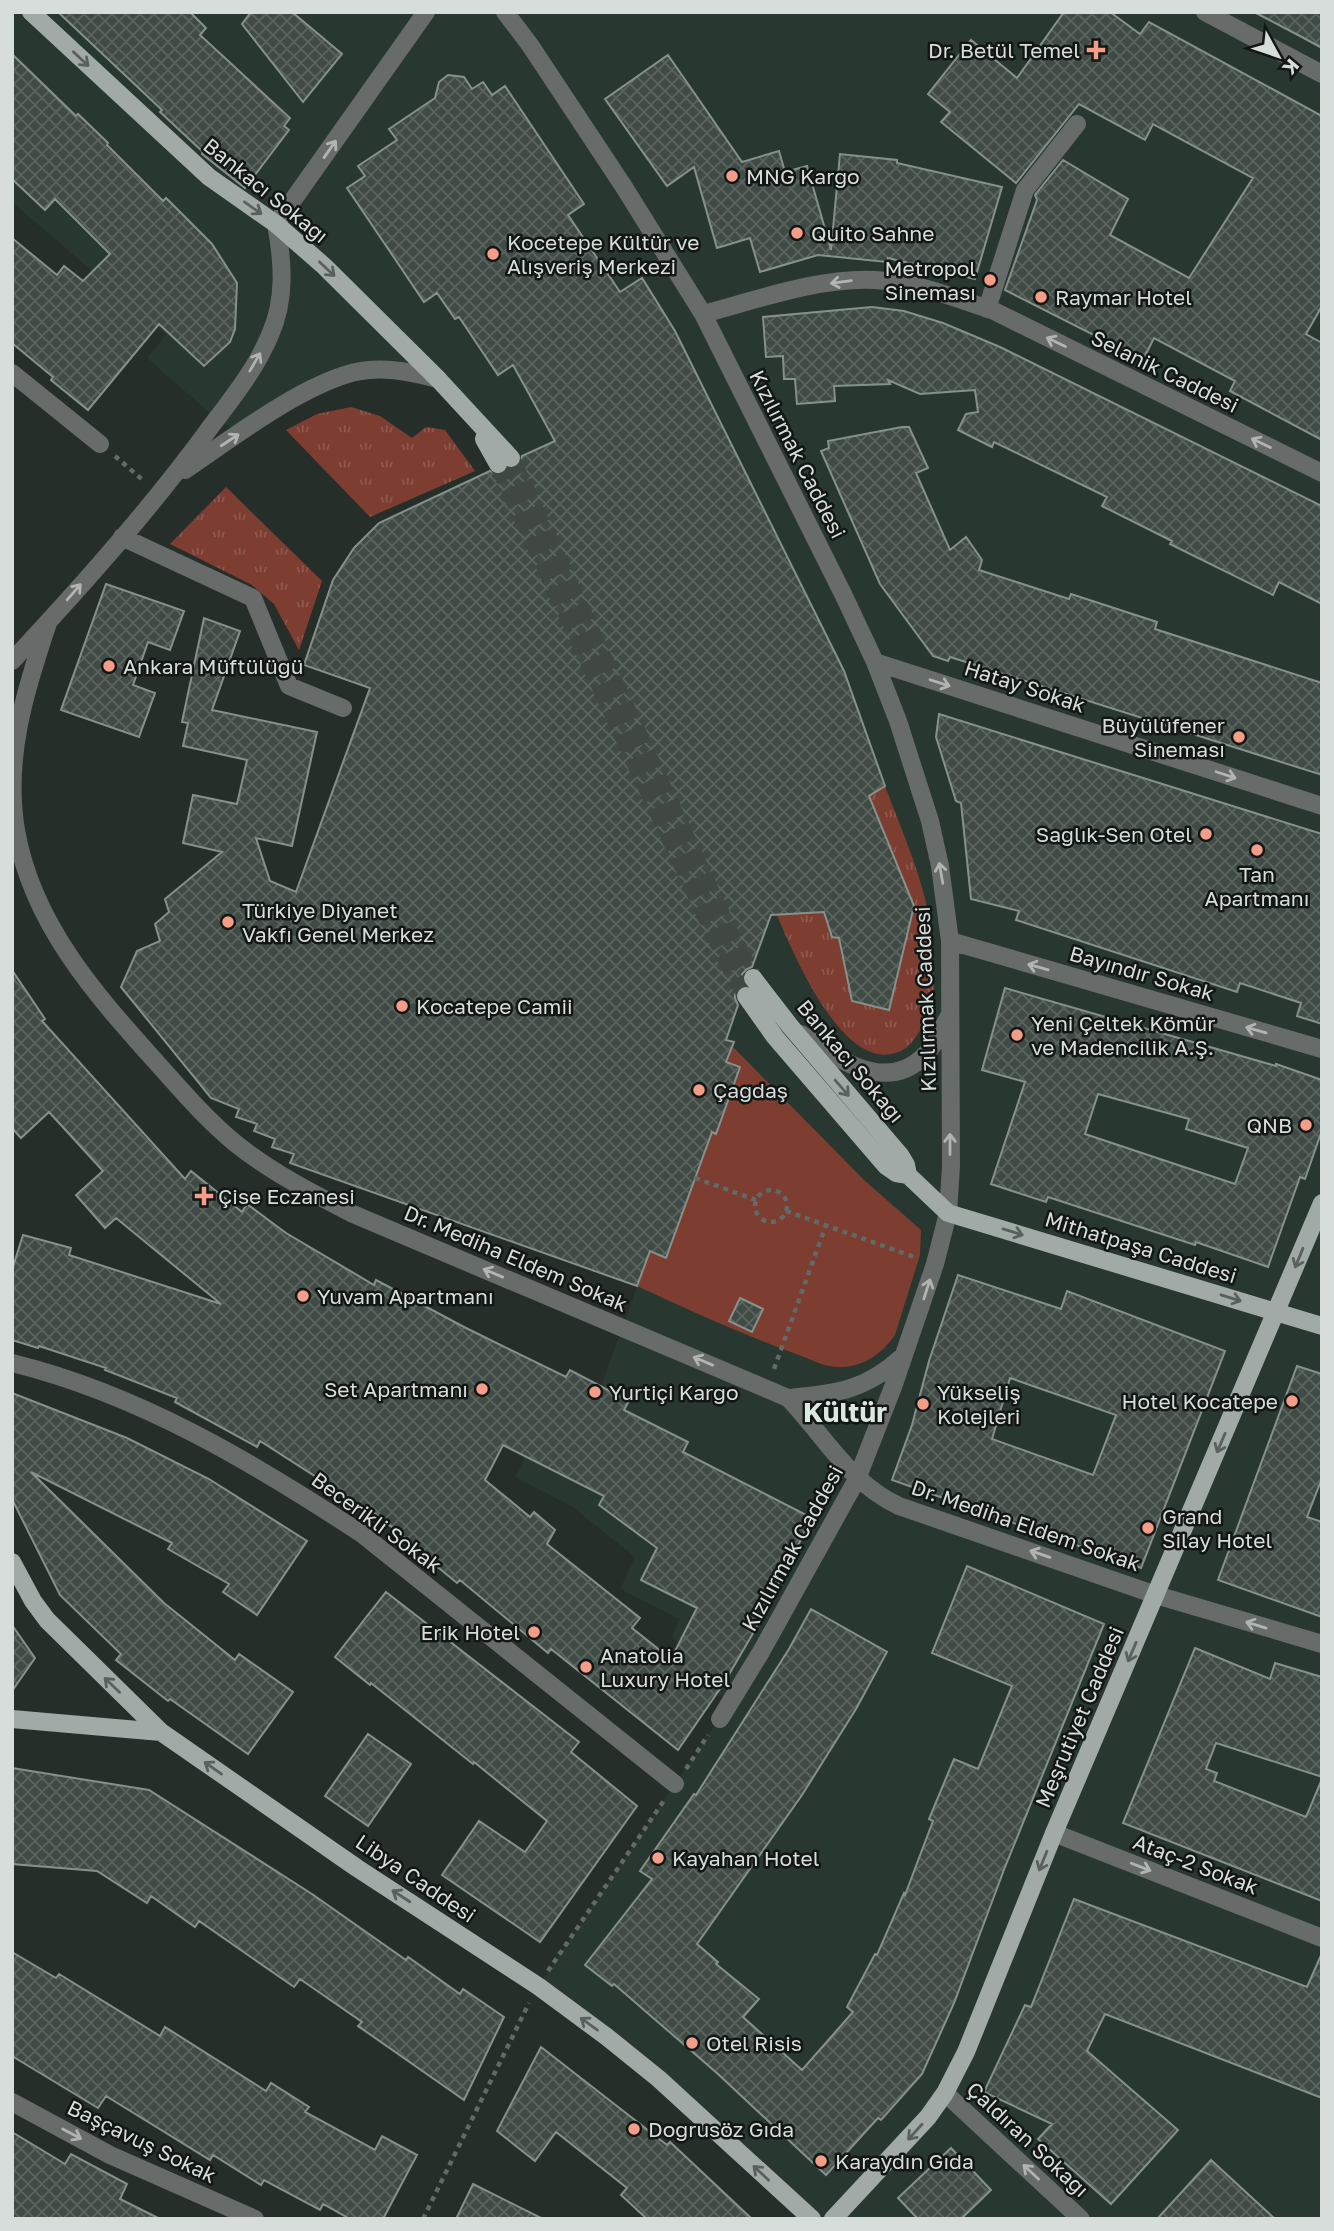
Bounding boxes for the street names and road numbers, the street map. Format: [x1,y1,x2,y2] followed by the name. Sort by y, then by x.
[198,132,334,248] street label: Bankacı Sokağı
[1087,324,1243,418] street label: Selanik Caddesi
[744,365,852,543] street label: Kızılırmak Caddesi
[961,654,1089,718] street label: Hatay Sokak
[909,906,941,1092] street label: Kızılırmak Caddesi
[1067,940,1217,1006] street label: Bayındır Sokak
[792,994,910,1128] street label: Bankacı Sokağı
[400,1199,632,1317] street label: Dr. Mediha Eldem Sokak
[1042,1205,1240,1289] street label: Mithatpaşa Caddesi
[736,1461,848,1635] street label: Kızılırmak Caddesi
[307,1466,447,1578] street label: Becerikli Sokak
[908,1474,1144,1576] street label: Dr. Mediha Eldem Sokak
[1029,1622,1129,1812] street label: Meşrutiyet Caddesi
[351,1828,481,1928] street label: Libya Caddesi
[1130,1828,1262,1900] street label: Ataç-2 Sokak
[962,2076,1094,2202] street label: Çaldıran Sokağı
[63,2094,221,2188] street label: Başçavuş Sokak

